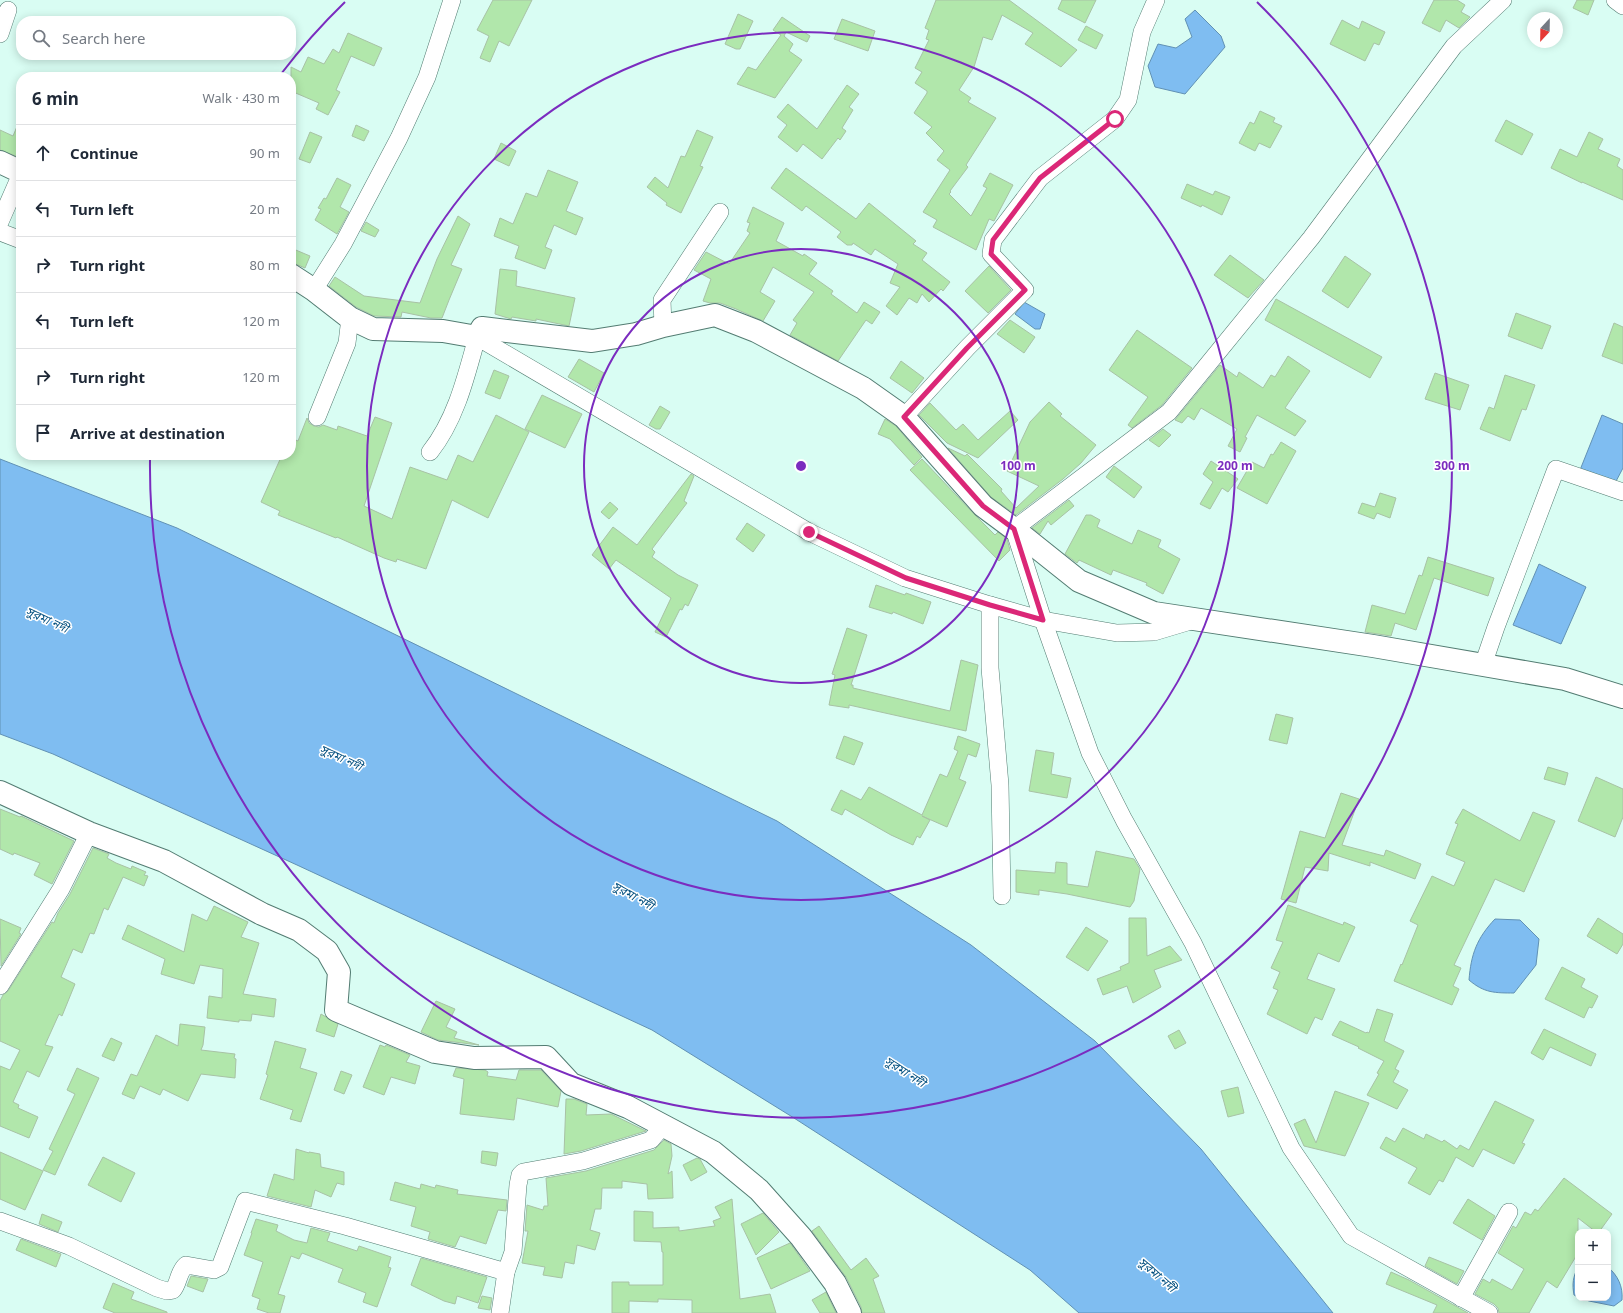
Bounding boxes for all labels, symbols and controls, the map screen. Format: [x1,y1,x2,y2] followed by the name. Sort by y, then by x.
[1527,12,1563,48] north arrow
[16,16,296,60] search box
[30,27,52,49] icon: search
[62,28,145,48] text: Search here
[32,87,79,110] text: 6 min
[202,89,280,107] text: Walk · 430 m
[1106,110,1124,128] route start
[32,142,54,164] icon: ahead
[70,143,138,163] text: Continue
[250,144,280,162] text: 90 m
[32,198,54,220] icon: left
[70,199,134,219] text: Turn left
[250,200,280,218] text: 20 m
[32,254,54,276] icon: right
[70,255,145,275] text: Turn right
[250,256,280,274] text: 80 m
[32,310,54,332] icon: left
[70,311,134,331] text: Turn left
[242,312,280,330] text: 120 m
[32,366,54,388] icon: right
[70,367,145,387] text: Turn right
[242,368,280,386] text: 120 m
[32,422,54,444] icon: arrive
[70,423,225,443] text: Arrive at destination
[1000,457,1036,474] text: 100 m
[1217,457,1253,474] text: 200 m
[1434,457,1470,474] text: 300 m
[794,459,808,473] centre of rings
[800,523,818,541] route end
[23,602,74,638] water label: সুরমা নদী
[317,740,368,776] water label: সুরমা নদী
[609,877,660,915] water label: সুরমা নদী
[882,1052,931,1093] water label: সুরমা নদী
[1575,1229,1611,1301] map controls
[1575,1229,1611,1265] button: +
[1135,1253,1182,1298] water label: সুরমা নদী
[1575,1265,1611,1301] button: −

